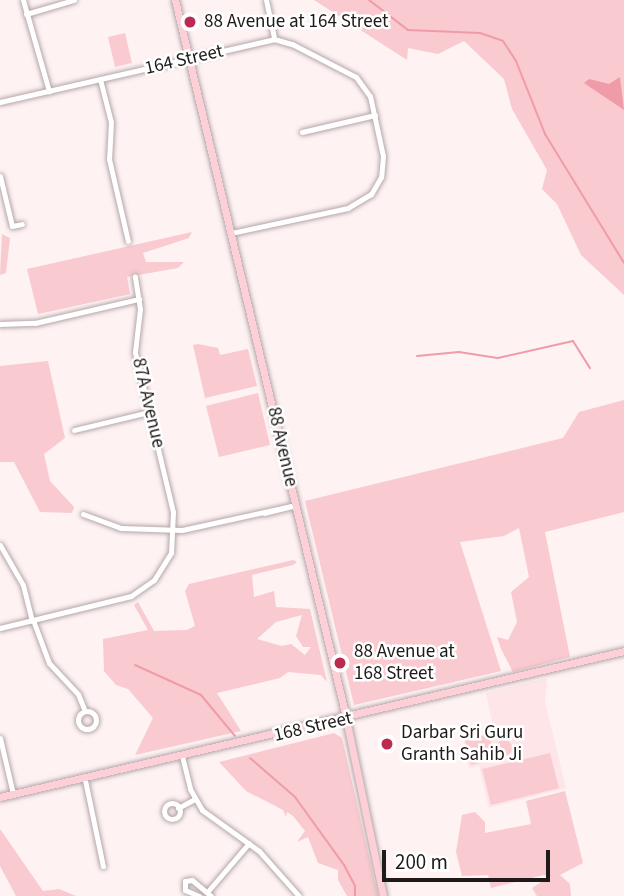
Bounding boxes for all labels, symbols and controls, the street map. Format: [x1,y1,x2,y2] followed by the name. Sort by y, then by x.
[204,11,388,33] place label: 88 Avenue at 164 Street
[182,14,198,30] marker: 88 Avenue at 164 Street
[143,40,225,80] street label: 164 Street
[127,356,169,450] street label: 87A Avenue
[262,405,302,489] street label: 88 Avenue
[354,641,455,685] place label: 88 Avenue at 168 Street
[332,655,348,671] marker: 88 Avenue at 168 Street
[272,707,354,747] street label: 168 Street
[401,722,523,766] place label: Darbar Sri Guru Granth Sahib Ji
[379,736,395,752] marker: Darbar Sri Guru Granth Sahib Ji
[386,836,554,880] scale bar
[395,847,448,877] text: 200 m

